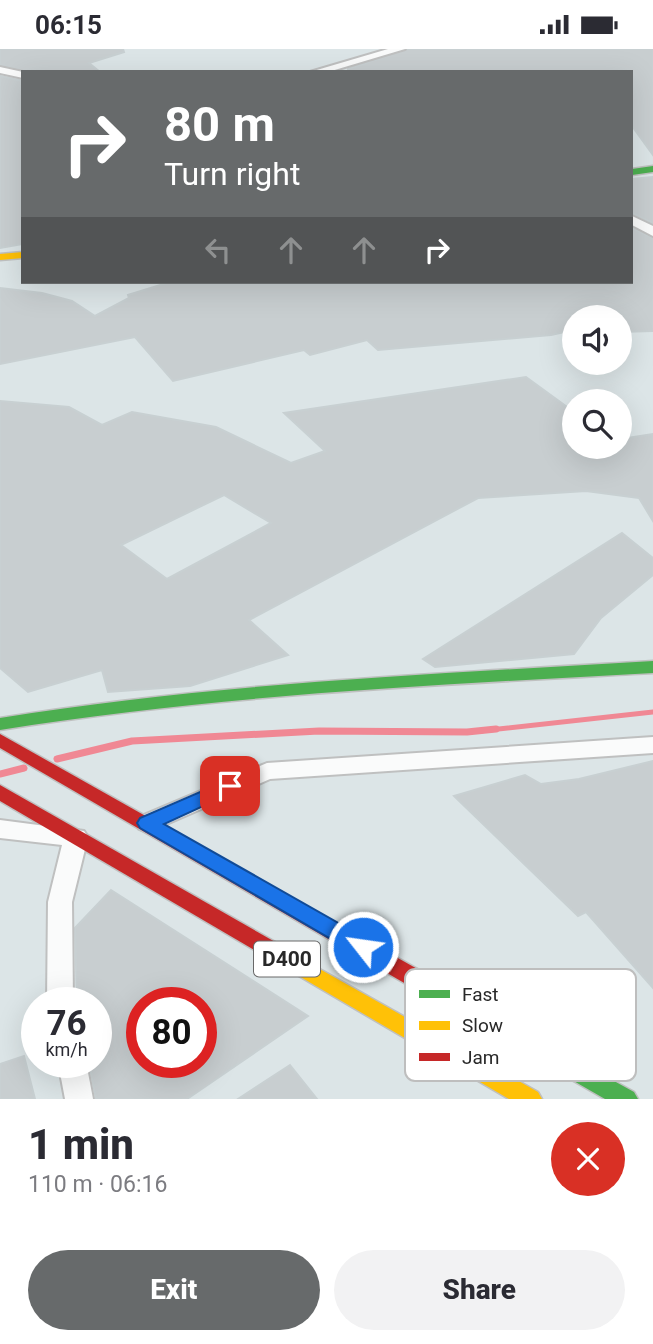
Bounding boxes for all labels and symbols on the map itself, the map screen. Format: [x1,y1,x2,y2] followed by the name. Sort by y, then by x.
[200,756,260,816] pin
[326,910,400,984] position arrow
[254,941,320,977] road number: D400
[405,969,636,1081] legend
[462,983,499,1006] text: Fast
[126,987,217,1078] speed limit sign: 80
[462,1014,503,1037] text: Slow
[462,1046,499,1069] text: Jam

